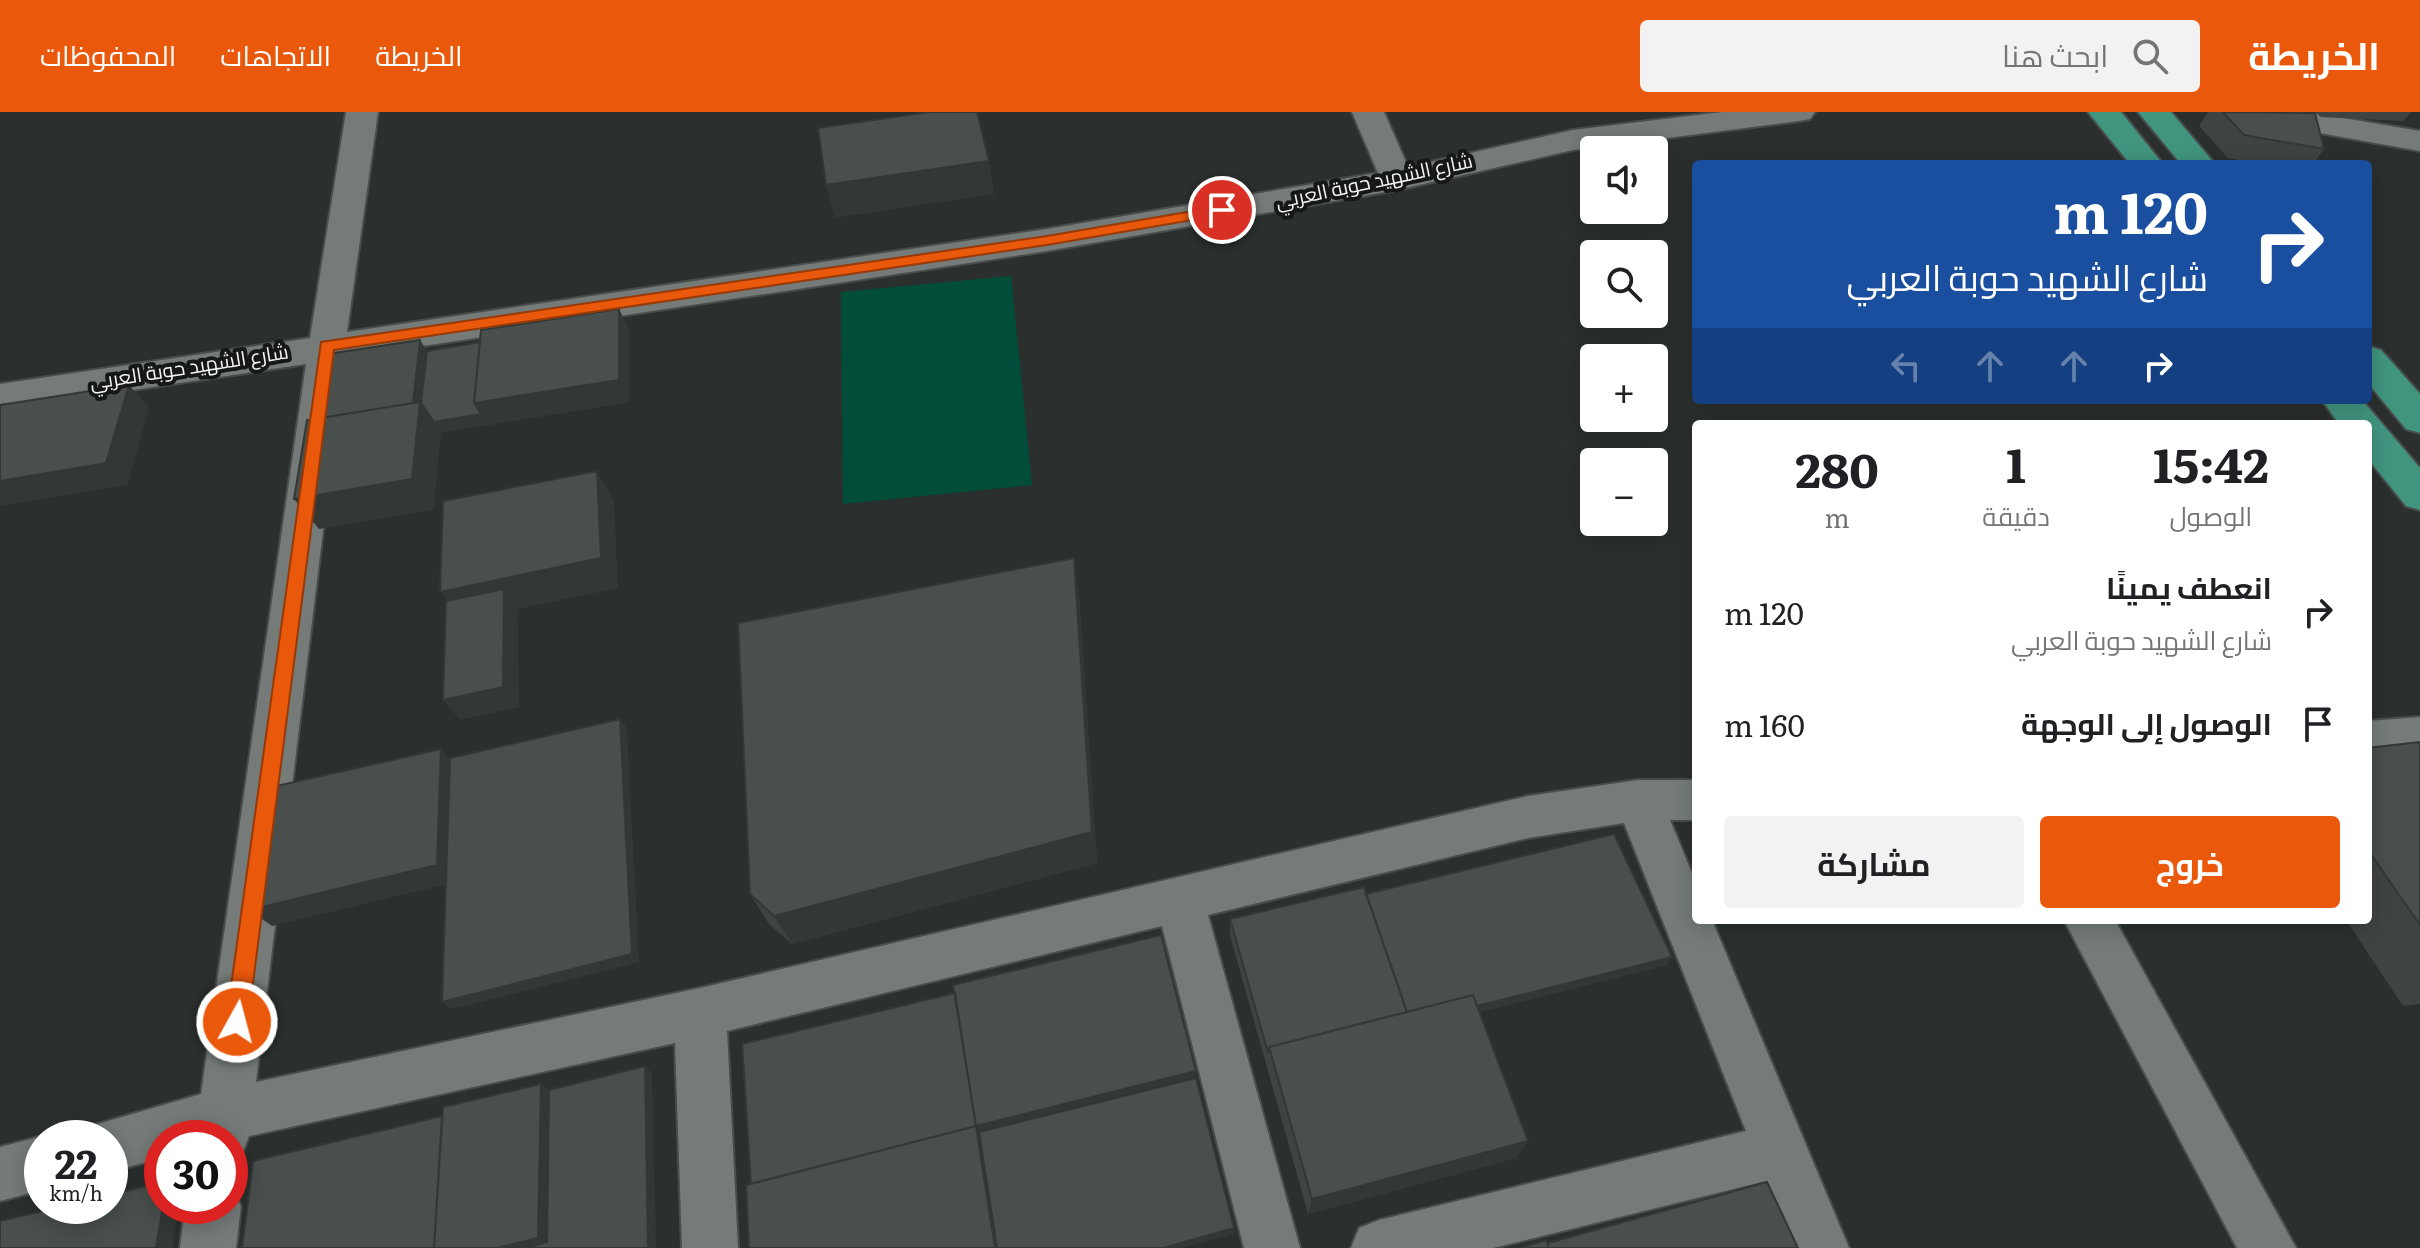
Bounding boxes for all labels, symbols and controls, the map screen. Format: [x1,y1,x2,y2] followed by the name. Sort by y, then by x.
[1640,20,2200,92] search box
[2248,25,2380,82] text: الخريطة
[2002,32,2108,76] text: ابحث هنا
[40,33,176,75] text: المحفوظات
[220,33,331,75] text: الاتجاهات
[375,33,463,75] text: الخريطة
[2128,34,2172,78] icon: search
[1580,136,1668,536] map controls
[1580,136,1668,224] button: sound
[1272,143,1476,218] street label: شارع الشهيد حوبة العربي
[2053,168,2208,251] text: 120 m
[1188,176,1256,244] pin
[1200,188,1244,232] icon: arrive
[2236,192,2340,296] icon: right
[1580,240,1668,328] button: search
[1847,249,2208,302] text: شارع الشهيد حوبة العربي
[87,335,291,399] street label: شارع الشهيد حوبة العربي
[1580,344,1668,432] button: +
[1884,344,1928,388] icon: left
[1968,344,2012,388] icon: ahead
[2052,344,2096,388] icon: ahead
[2136,344,2180,388] icon: right
[2006,427,2026,498] text: 1
[2153,427,2269,498] text: 15:42
[1795,432,1879,503] text: 280
[1580,448,1668,536] button: −
[1982,495,2050,534] text: دقيقة
[2169,495,2252,534] text: الوصول
[1824,497,1850,536] text: m
[2106,564,2272,608] text: انعطف يمينًا
[1724,590,1804,634] text: 120 m
[2296,590,2340,634] icon: right
[2011,619,2272,658] text: شارع الشهيد حوبة العربي
[2021,700,2272,744] text: الوصول إلى الوجهة
[1724,702,1805,746] text: 160 m
[2296,702,2340,746] icon: arrive
[1724,816,2024,908] button: مشاركة
[2040,816,2340,908] button: خروج
[195,980,279,1064] position arrow
[144,1120,248,1224] speed limit sign: 30
[55,1132,97,1191] text: 22
[49,1177,103,1207] text: km/h

